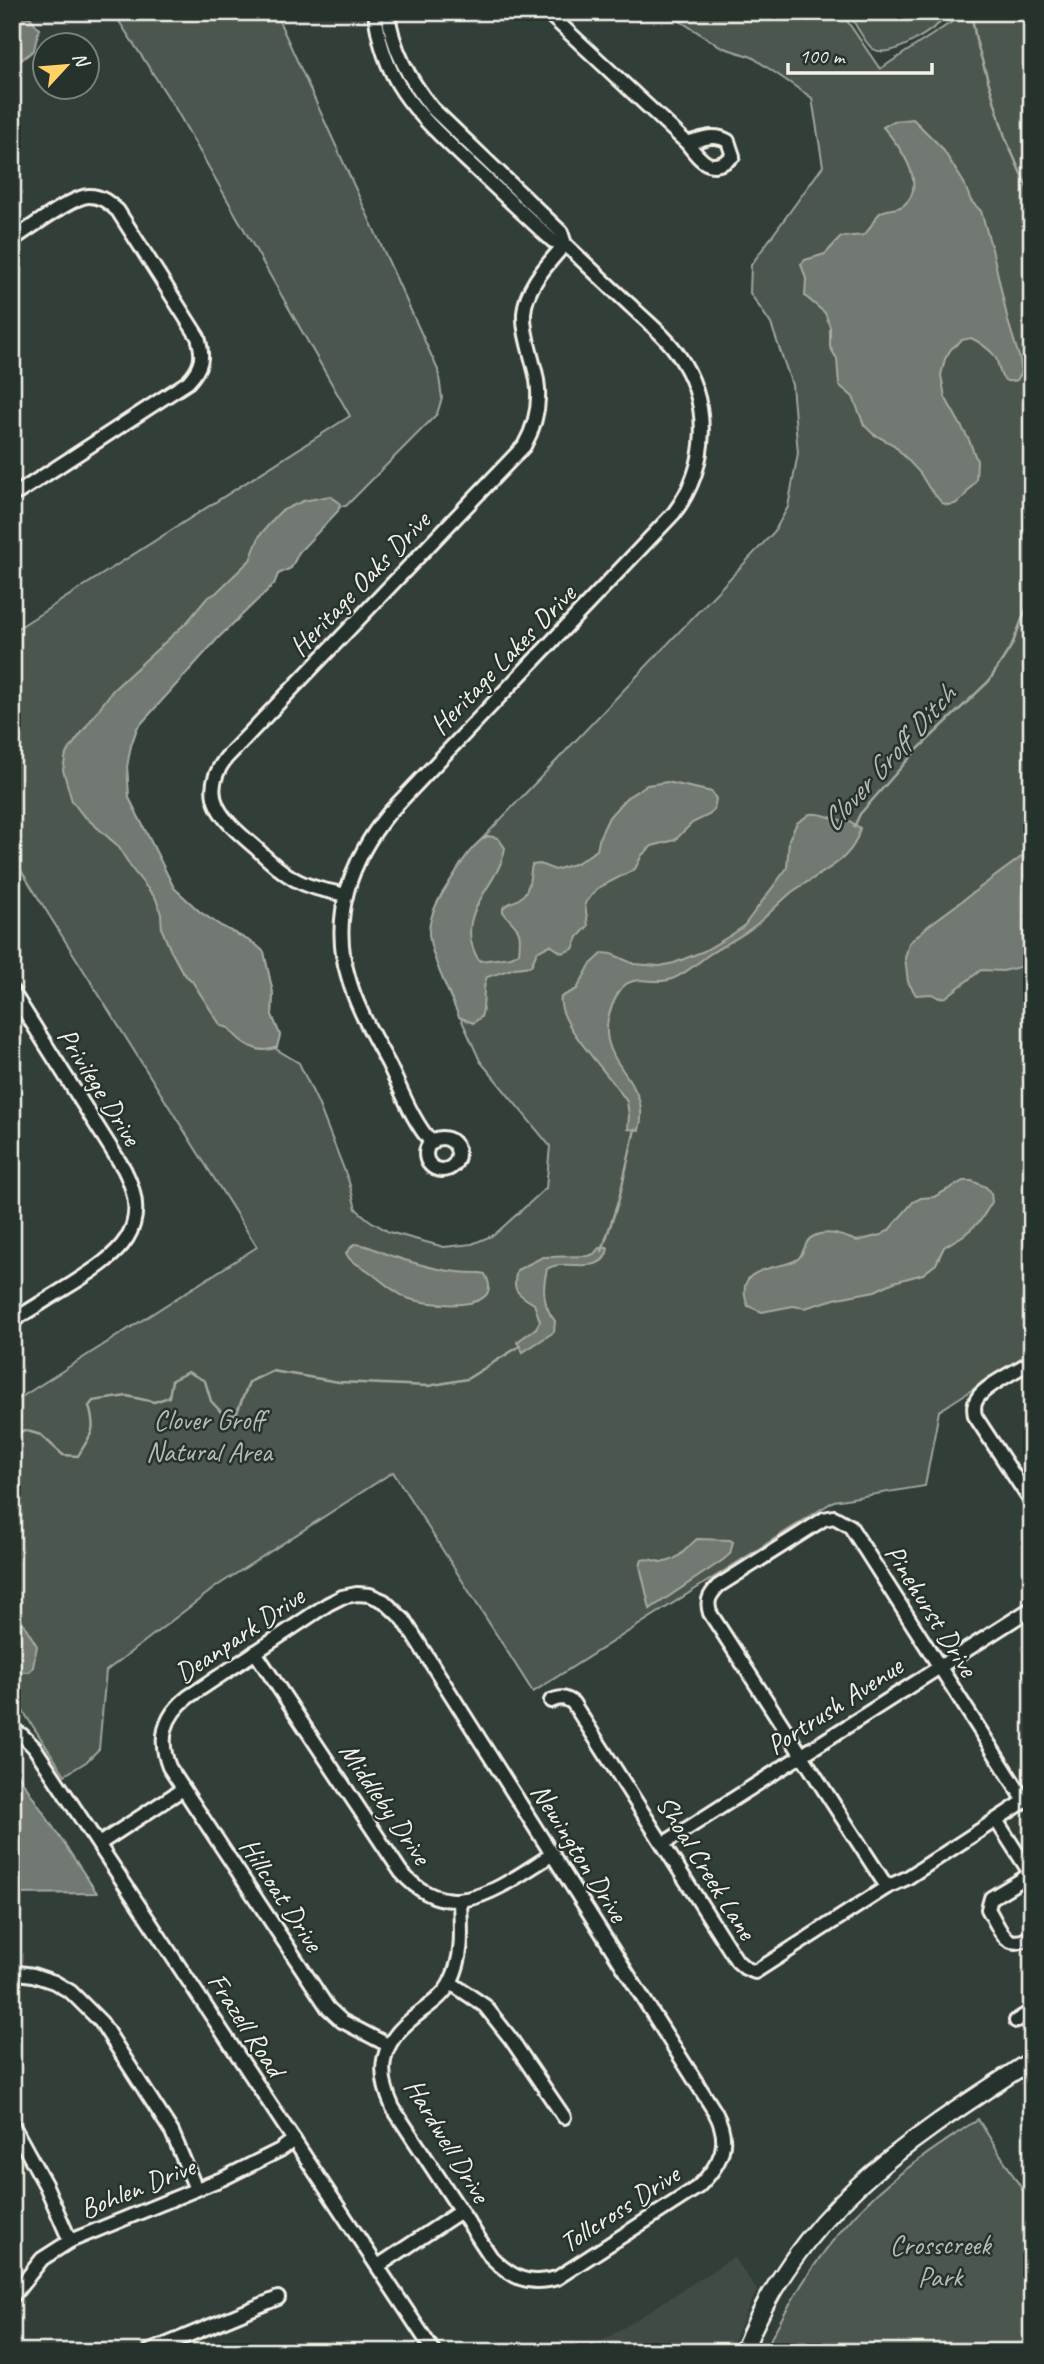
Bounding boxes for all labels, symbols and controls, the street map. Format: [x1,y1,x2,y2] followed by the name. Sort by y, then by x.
[32,32,102,102] north arrow
[788,32,932,76] scale bar
[799,43,846,69] text: 100 m
[67,48,95,72] text: N
[281,502,439,663] street label: Heritage Oaks Drive
[422,575,584,742] street label: Heritage Lakes Drive
[812,675,965,839] water label: Clover Groff Ditch
[50,1021,151,1153] street label: Privilege Drive
[146,1402,274,1469] park label: Clover Groff Natural Area
[877,1538,987,1684] street label: Pinehurst Drive
[168,1577,312,1690] street label: Deanpark Drive
[760,1647,910,1762] street label: Portrush Avenue
[332,1736,440,1873] street label: Middleby Drive
[523,1776,637,1930] street label: Newington Drive
[648,1789,766,1947] street label: Shoal Creek Lane
[232,1831,332,1959] street label: Hillcoat Drive
[200,1966,295,2086] street label: Frazell Road
[397,2072,499,2210] street label: Hardwell Drive
[75,2148,202,2226] street label: Bohlen Drive
[553,2156,687,2260] street label: Tollcross Drive
[890,2227,992,2294] park label: Crosscreek Park

